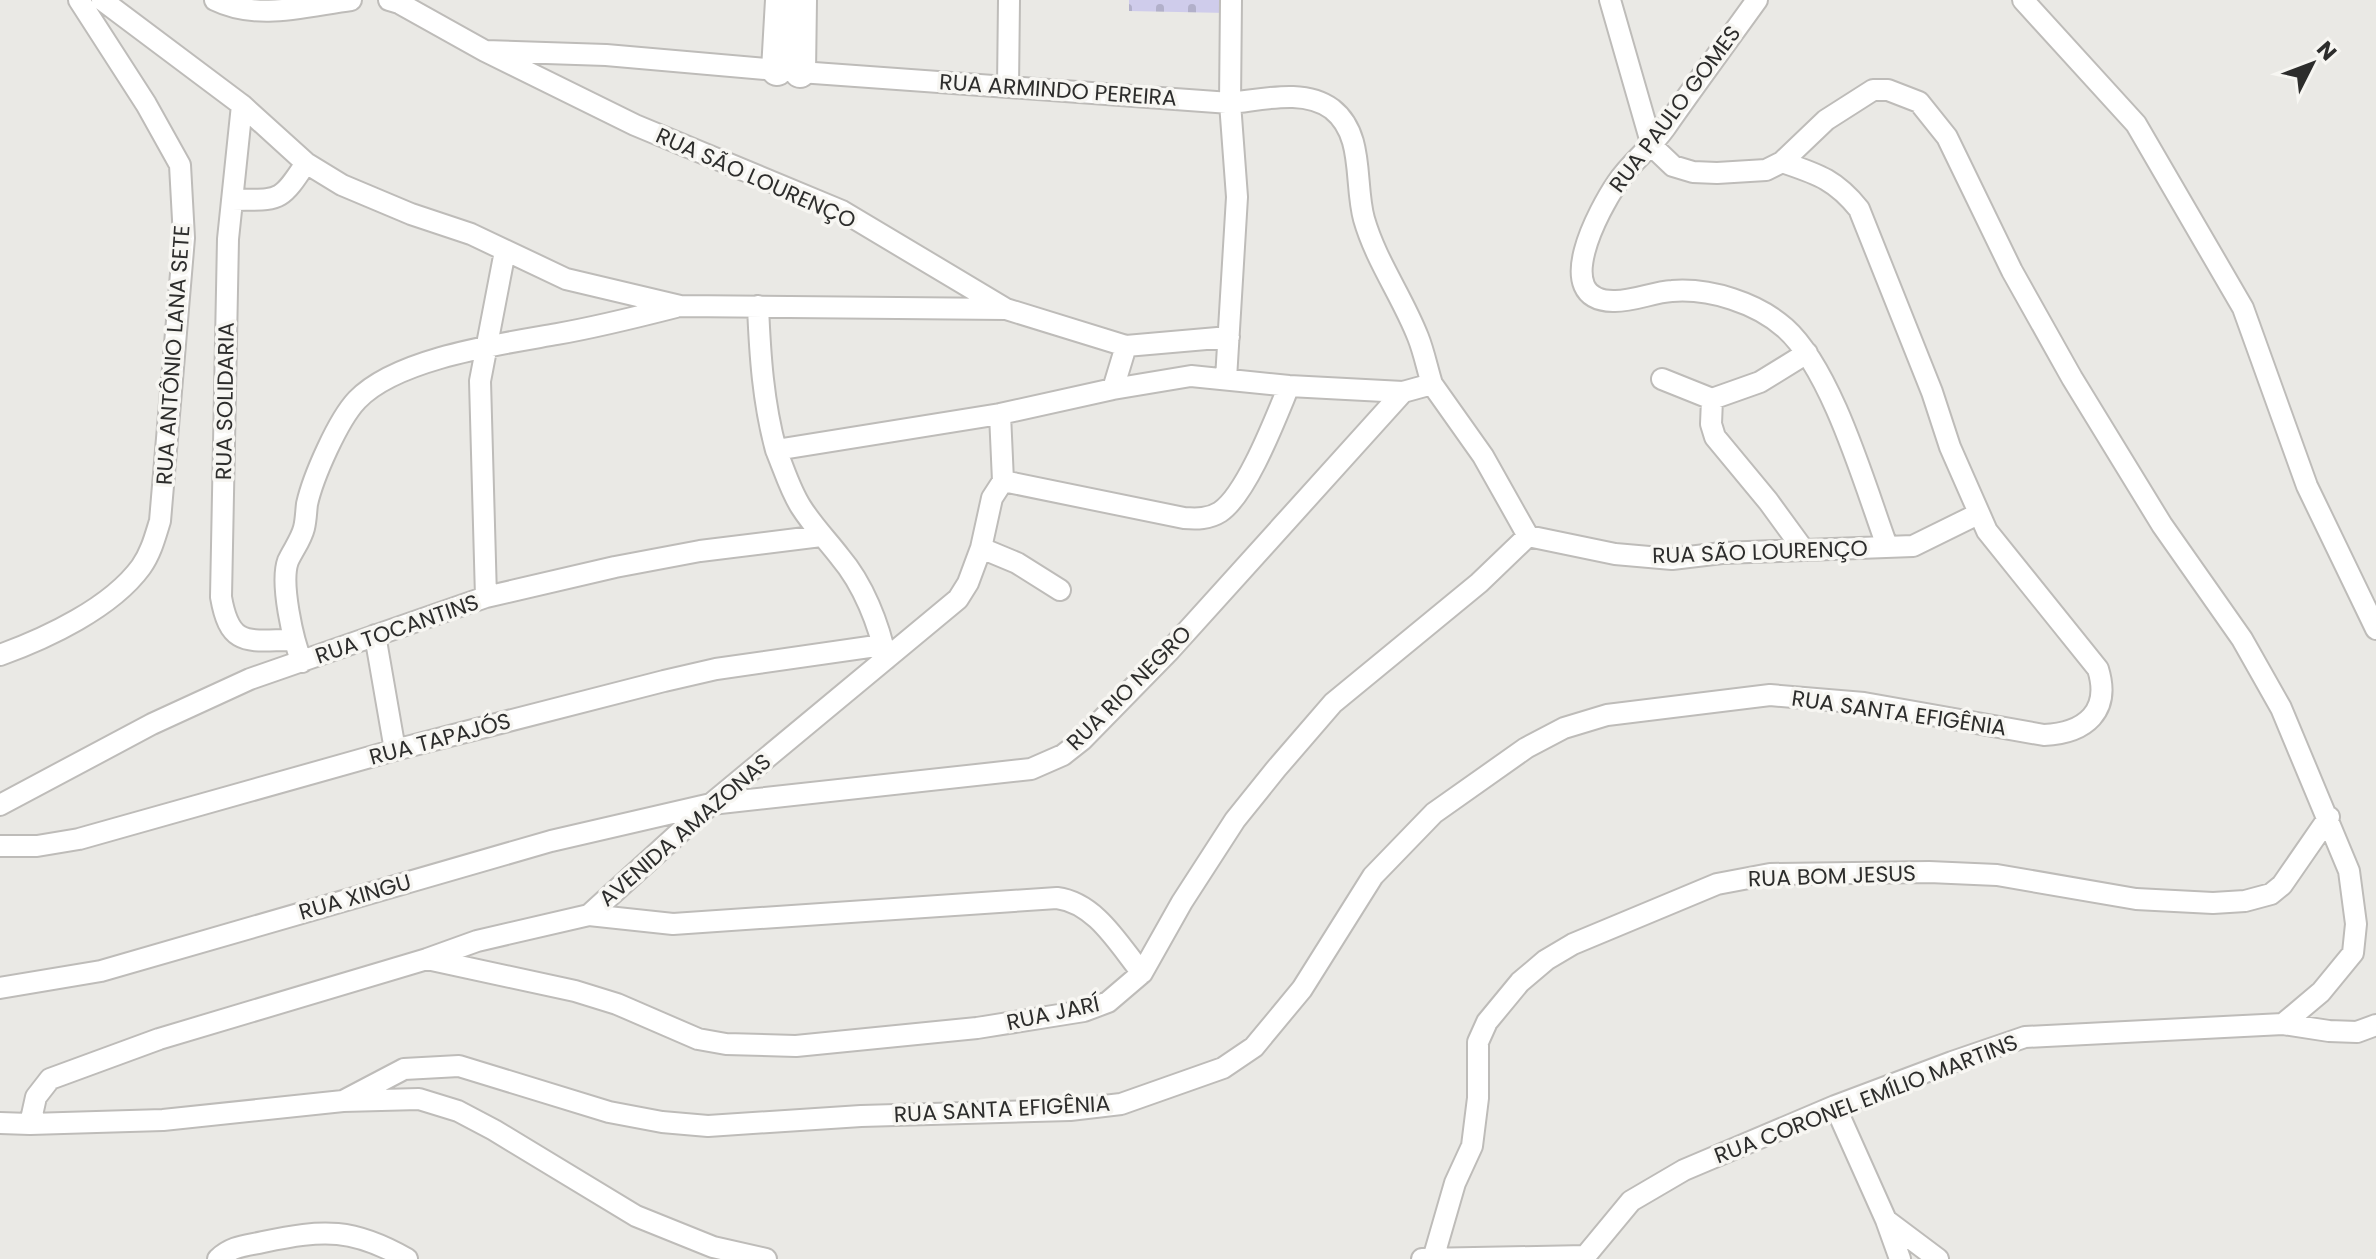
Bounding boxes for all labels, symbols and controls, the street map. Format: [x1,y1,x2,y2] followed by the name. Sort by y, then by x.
[1602,19,1748,199] street label: RUA PAULO GOMES
[2272,24,2352,104] north arrow
[2309,34,2344,67] text: N
[938,66,1178,114] street label: RUA ARMINDO PEREIRA
[651,120,861,236] street label: RUA SÃO LOURENÇO
[148,224,198,486] street label: RUA ANTÔNIO LANA SETE
[208,322,242,480] street label: RUA SOLIDARIA
[1652,533,1868,571] street label: RUA SÃO LOURENÇO
[311,586,483,672] street label: RUA TOCANTINS
[1060,619,1198,757] street label: RUA RIO NEGRO
[1790,683,2009,743] street label: RUA SANTA EFIGÊNIA
[366,705,514,773] street label: RUA TAPAJÓS
[592,746,778,914] street label: AVENIDA AMAZONAS
[1747,858,1917,894] street label: RUA BOM JESUS
[295,866,415,928] street label: RUA XINGU
[1004,988,1102,1038] street label: RUA JARÍ
[1710,1027,2022,1171] street label: RUA CORONEL EMÍLIO MARTINS
[893,1088,1111,1130] street label: RUA SANTA EFIGÊNIA

